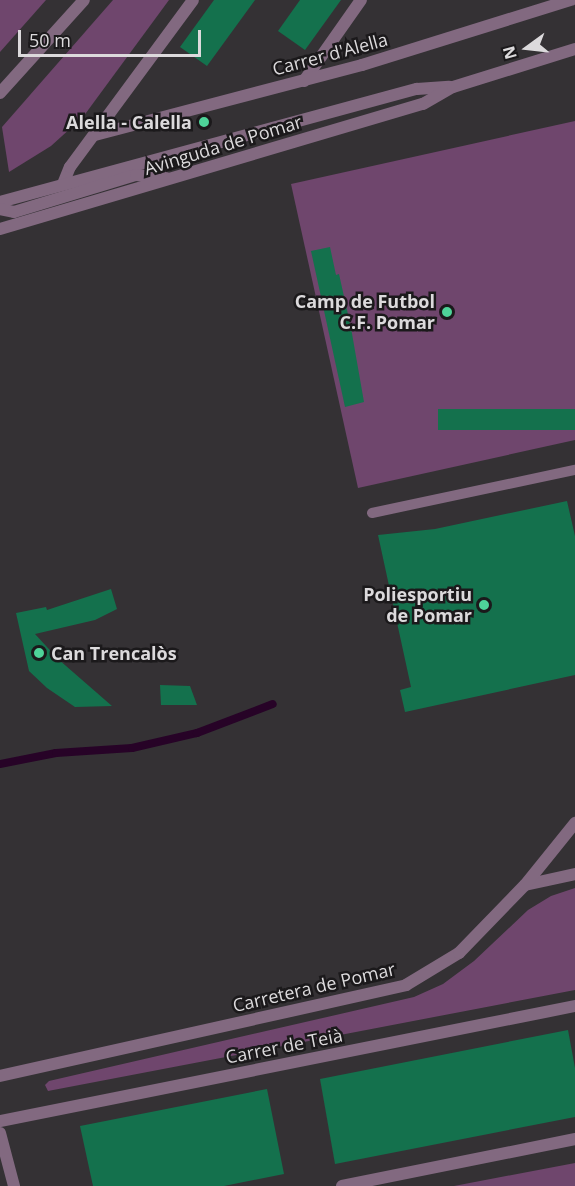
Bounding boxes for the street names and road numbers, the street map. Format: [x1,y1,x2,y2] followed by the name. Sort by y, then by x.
[270,28,390,80] street label: Carrer d'Alella
[141,111,305,179] street label: Avinguda de Pomar
[231,958,397,1016] street label: Carretera de Pomar
[224,1024,344,1068] street label: Carrer de Teià

